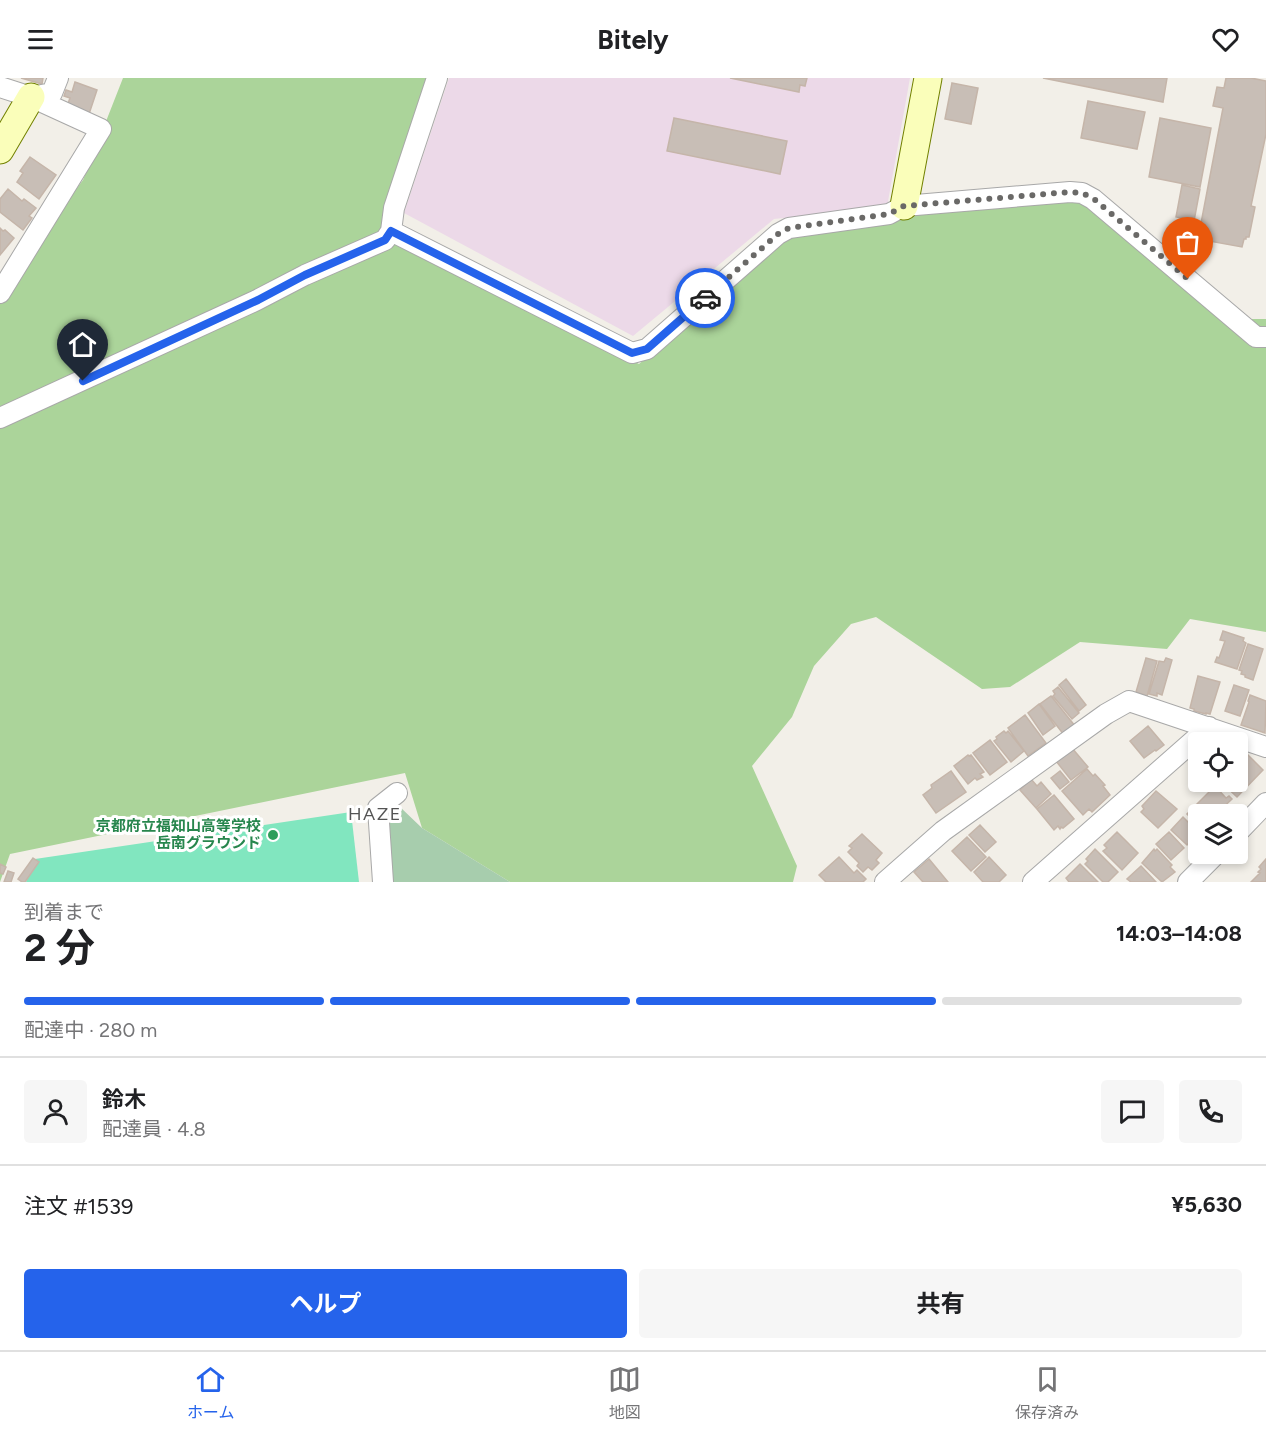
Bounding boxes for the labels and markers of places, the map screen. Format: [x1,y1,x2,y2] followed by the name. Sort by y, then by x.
[1162,217,1213,279] pin
[57,319,108,381] pin
[96,817,261,852] place label: 京都府立福知山高等学校 岳南グラウンド
[266,828,280,842] marker: 京都府立福知山高等学校 岳南グラウンド

